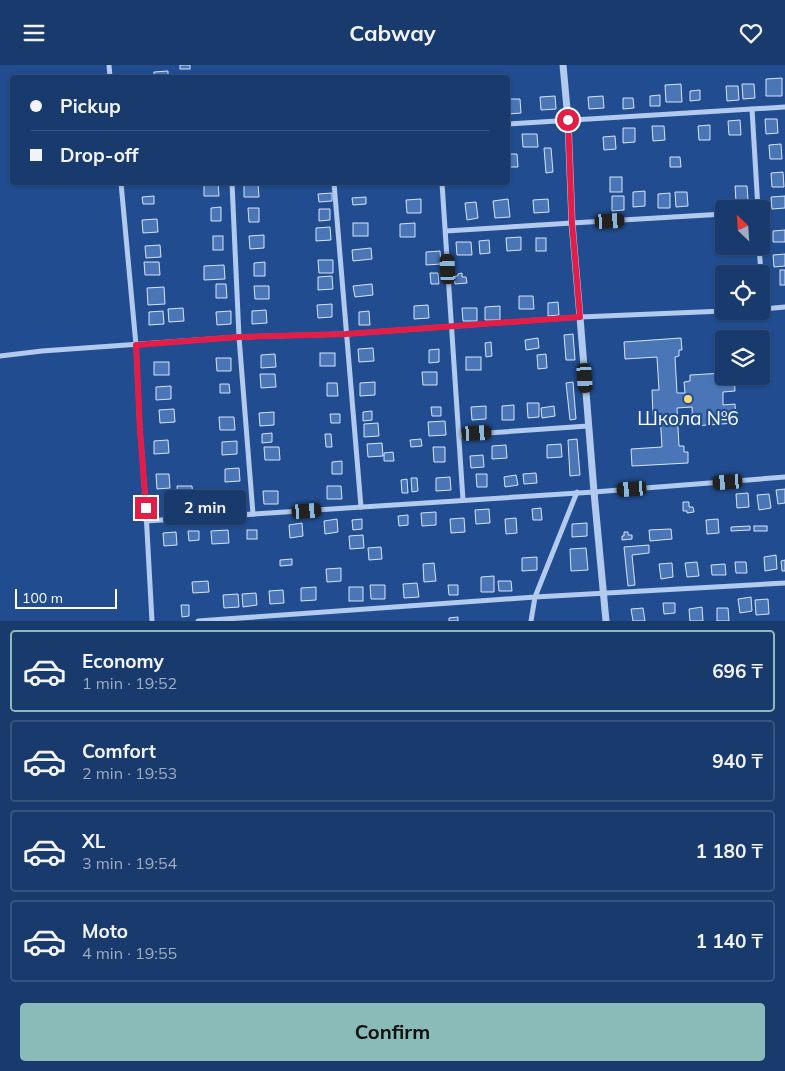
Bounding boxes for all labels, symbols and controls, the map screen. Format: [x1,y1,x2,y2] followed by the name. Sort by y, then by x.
[20,19,48,47] icon: menu
[349,19,436,47] text: Cabway
[737,19,765,47] icon: heart
[60,94,121,118] text: Pickup
[557,109,579,131] route start
[60,143,138,167] text: Drop-off
[715,200,770,255] north arrow
[715,200,770,385] map controls
[594,213,625,229] car
[439,254,456,284] car
[715,265,770,320] button: locate
[715,330,770,385] button: layers
[576,363,593,393] car
[682,393,694,405] marker: Школа №6
[637,406,739,430] place label: Школа №6
[461,425,492,441] car
[712,473,743,491] car
[616,480,647,498] car
[164,491,246,525] callout: 2 min
[135,497,157,519] route end
[184,497,226,517] text: 2 min
[291,502,322,520] car
[15,586,118,609] scale bar
[22,589,63,607] text: 100 m
[22,649,67,694] icon: car
[82,649,164,673] text: Economy
[712,659,763,683] text: 696 ₸
[82,673,177,693] text: 1 min · 19:52
[22,739,67,784] icon: car
[82,739,156,763] text: Comfort
[712,749,763,773] text: 940 ₸
[82,763,177,783] text: 2 min · 19:53
[22,829,67,874] icon: car
[82,829,105,853] text: XL
[696,839,763,863] text: 1 180 ₸
[82,853,177,873] text: 3 min · 19:54
[22,919,67,964] icon: car
[82,919,128,943] text: Moto
[696,929,763,953] text: 1 140 ₸
[82,943,177,963] text: 4 min · 19:55
[20,1003,765,1061] button: Confirm

